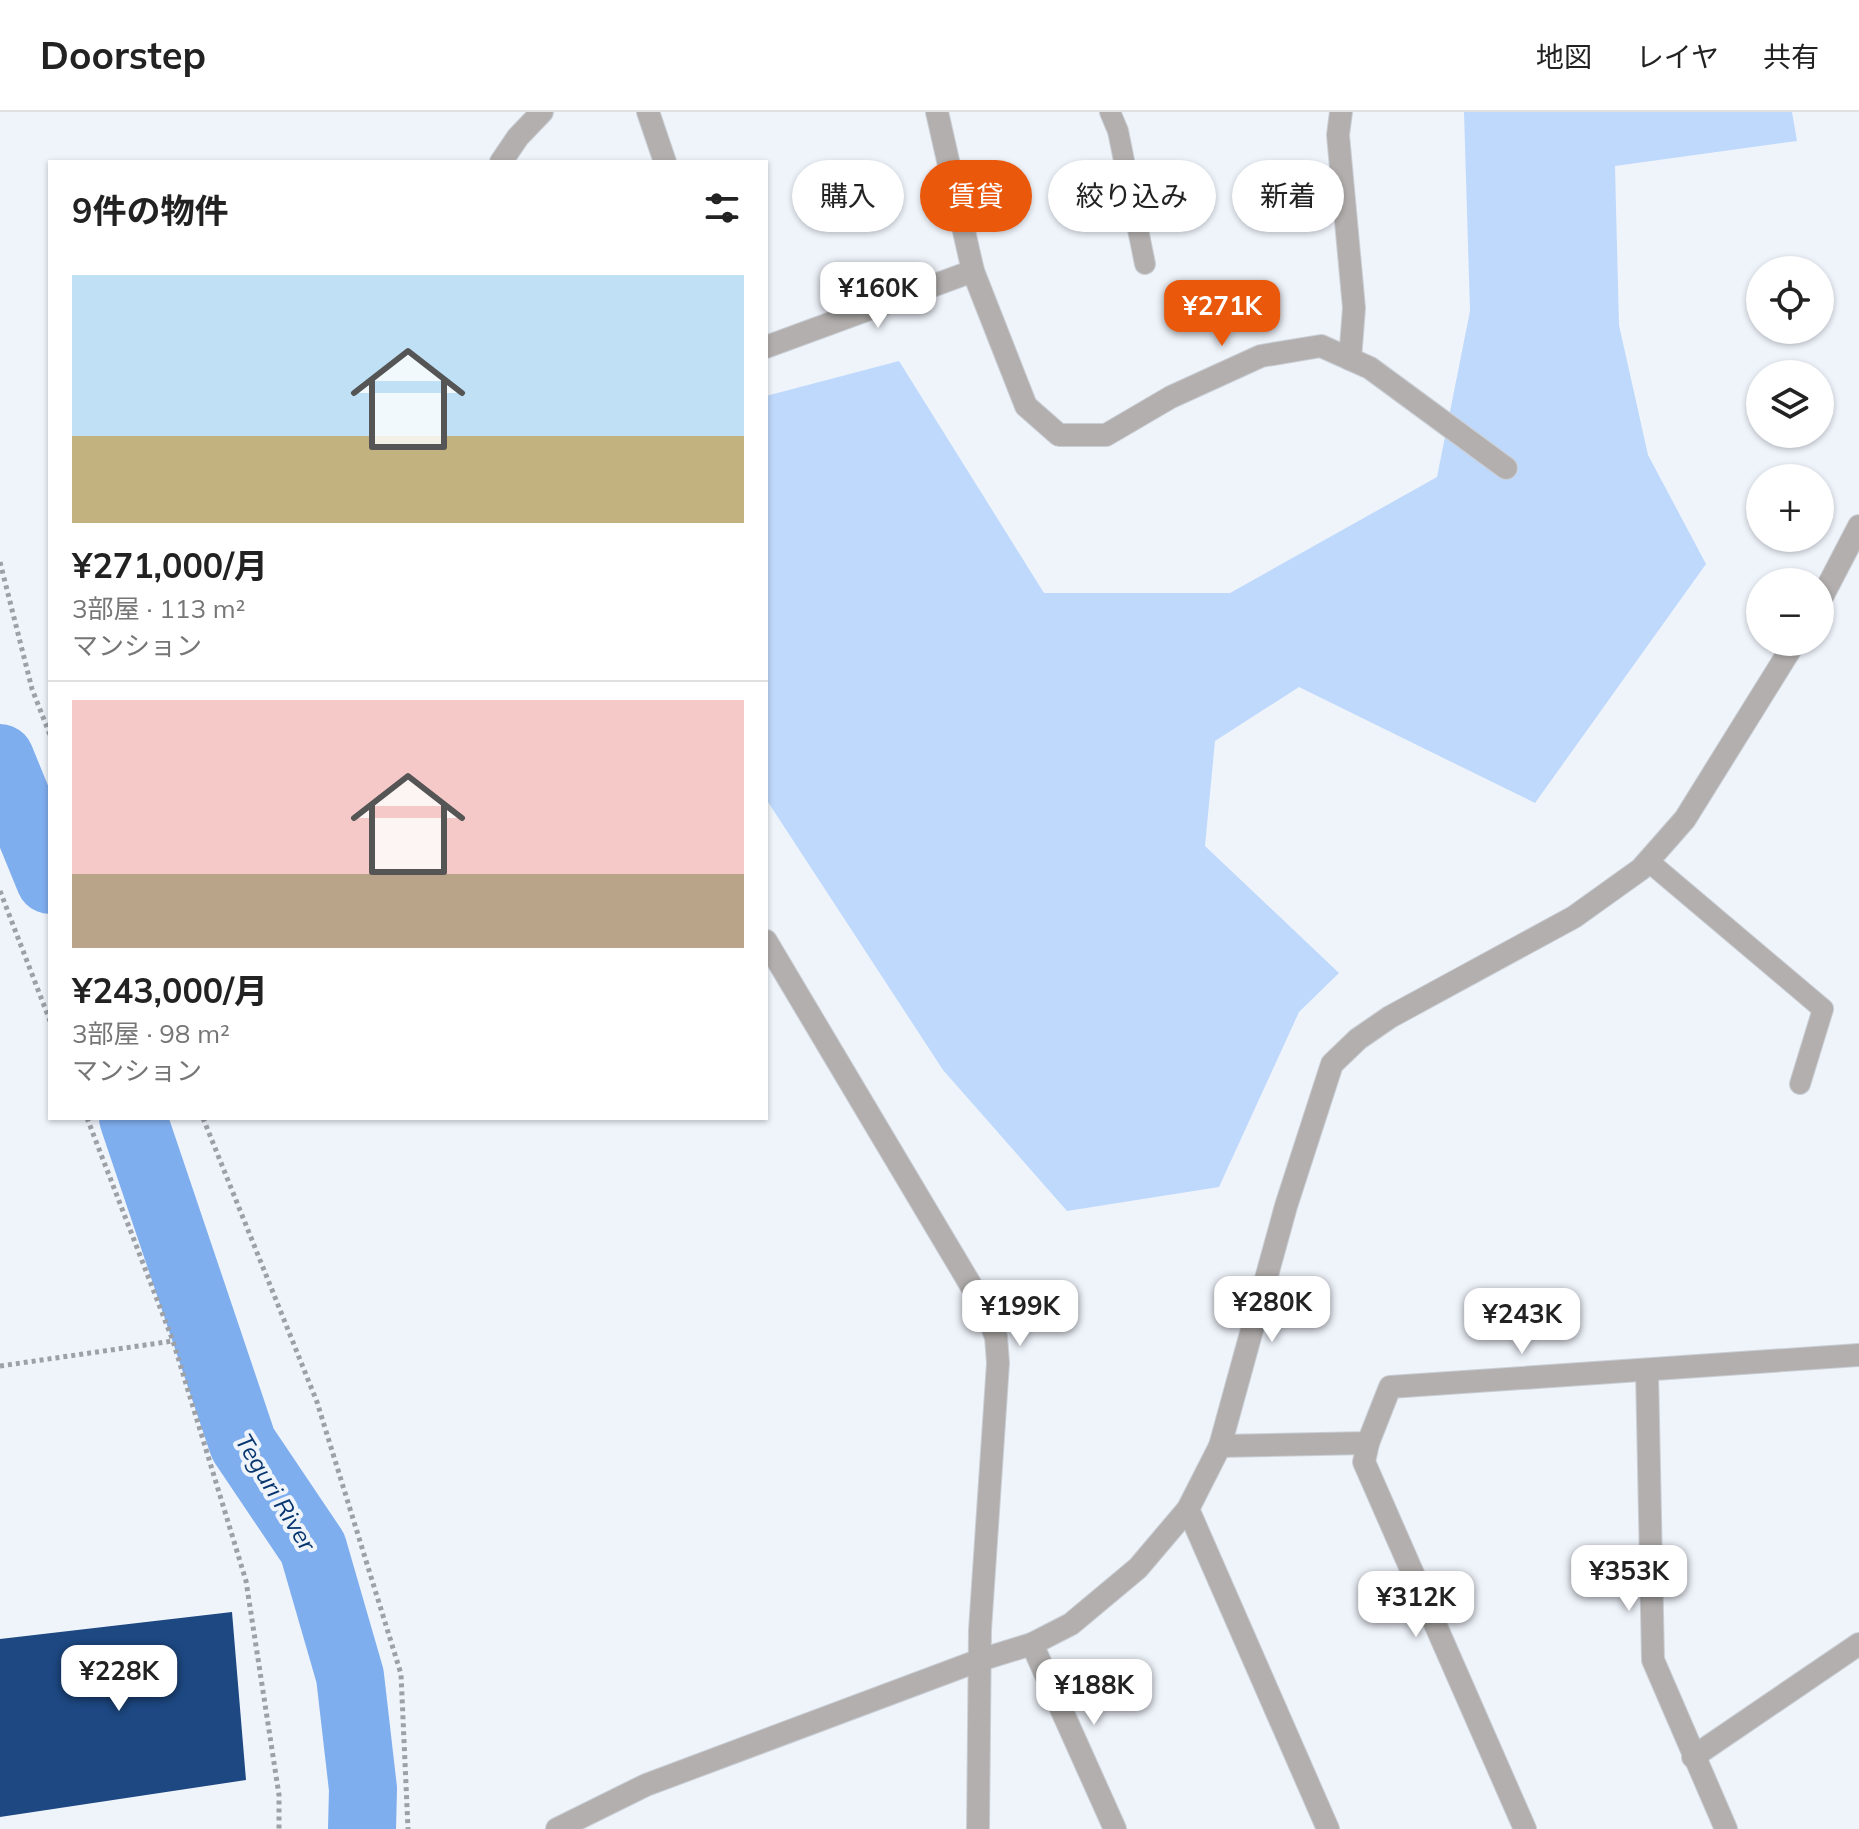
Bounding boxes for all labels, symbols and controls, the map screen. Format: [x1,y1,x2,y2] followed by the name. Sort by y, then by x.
[40,31,206,79] text: Doorstep
[1536,39,1592,74] text: 地図
[1636,39,1719,74] text: レイヤ
[1763,39,1819,74] text: 共有
[792,160,904,232] chip: 購入
[920,160,1032,232] chip: 賃貸
[1048,160,1216,232] chip: 絞り込み
[1232,160,1344,232] chip: 新着
[700,186,744,230] icon: filters
[72,189,228,232] text: 9件の物件
[1746,256,1834,656] map controls
[1746,256,1834,344] button: locate
[822,262,934,330] pin: ¥160K
[838,271,918,304] text: ¥160K
[1166,280,1278,348] pin: ¥271K
[1182,289,1262,322] text: ¥271K
[336,327,480,471] icon: home
[1746,360,1834,448] button: layers
[1746,464,1834,552] button: +
[72,544,268,587] text: ¥271,000/月
[1746,568,1834,656] button: −
[72,592,245,625] text: 3部屋 · 113 m²
[72,629,202,662] text: マンション
[336,752,480,896] icon: home
[72,969,268,1012] text: ¥243,000/月
[72,1017,230,1050] text: 3部屋 · 98 m²
[72,1054,202,1087] text: マンション
[1216,1276,1328,1344] pin: ¥280K
[964,1280,1076,1348] pin: ¥199K
[1232,1285,1312,1318] text: ¥280K
[1466,1288,1578,1356] pin: ¥243K
[980,1289,1060,1322] text: ¥199K
[1482,1297,1562,1330] text: ¥243K
[229,1428,323,1557] water label: Teguri River
[1573,1545,1685,1613] pin: ¥353K
[1589,1554,1669,1587] text: ¥353K
[1360,1571,1472,1639] pin: ¥312K
[1376,1580,1456,1613] text: ¥312K
[63,1645,175,1713] pin: ¥228K
[79,1654,159,1687] text: ¥228K
[1038,1659,1150,1727] pin: ¥188K
[1054,1668,1134,1701] text: ¥188K

